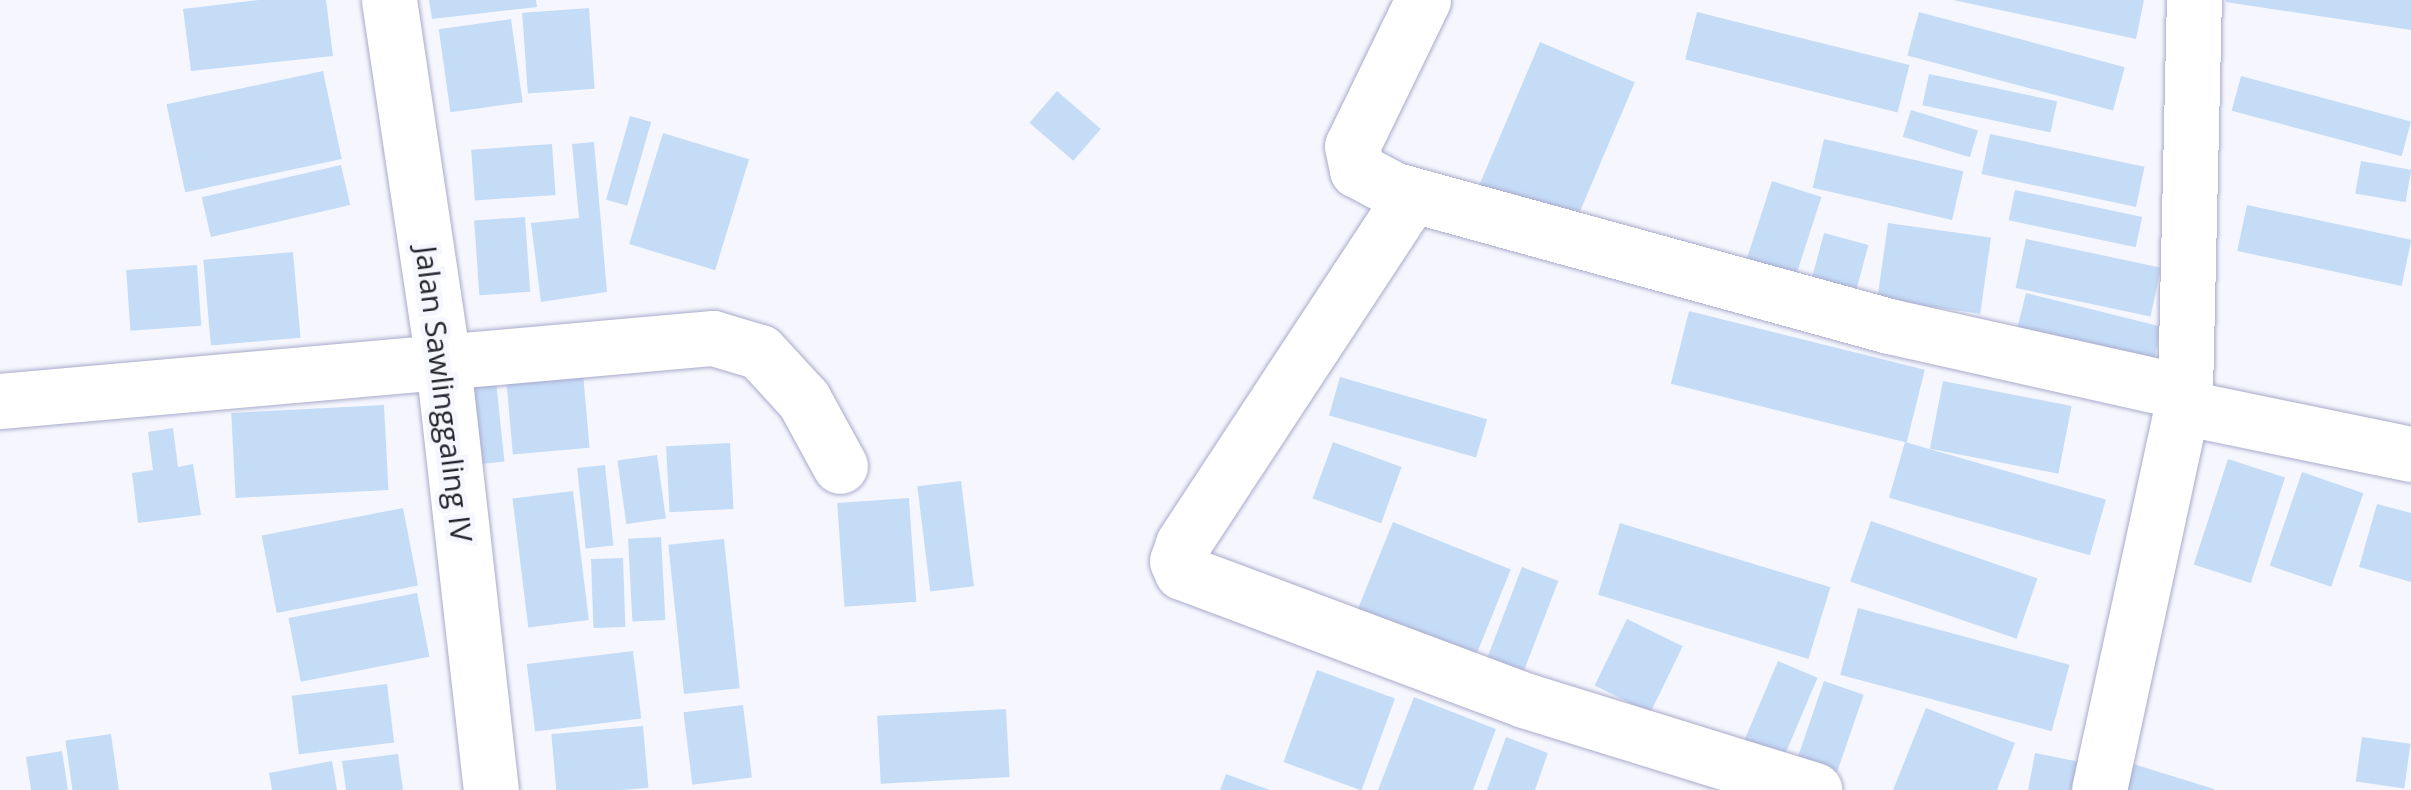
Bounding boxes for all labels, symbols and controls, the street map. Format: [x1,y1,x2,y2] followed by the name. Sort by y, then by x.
[408,244,480,544] street label: Jalan Sawlinggaling IV

